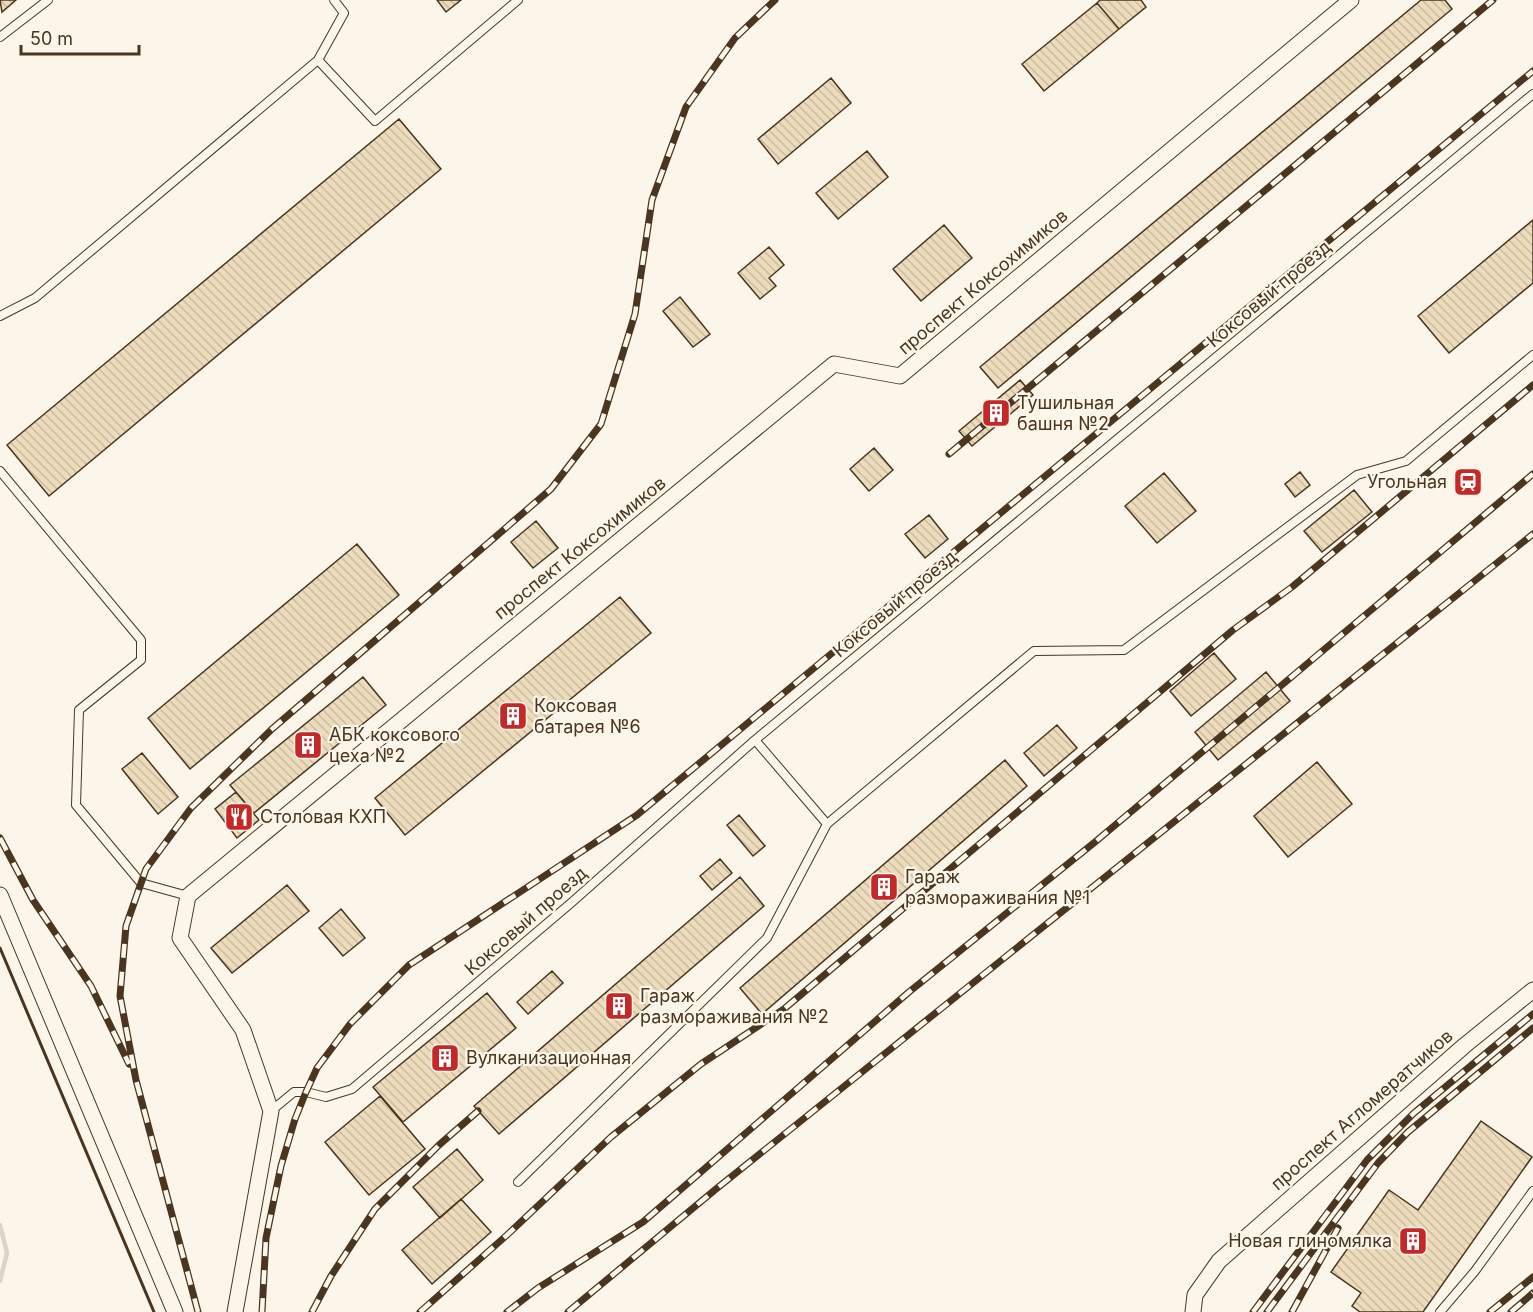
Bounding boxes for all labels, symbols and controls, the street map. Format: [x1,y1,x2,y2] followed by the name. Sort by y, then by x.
[21,18,140,56] scale bar
[30,28,73,49] text: 50 m
[894,205,1072,359] street label: проспект Коксохимиков
[1203,236,1335,351] street label: Коксовый проезд
[1017,392,1114,434] place label: Тушильная башня №2
[980,397,1012,429] building icon: Тушильная башня №2
[1452,466,1484,498] station icon: Угольная
[1367,471,1447,492] place label: Угольная
[490,472,670,623] street label: проспект Коксохимиков
[829,546,961,661] street label: Коксовый проезд
[534,695,641,737] place label: Коксовая батарея №6
[497,700,529,732] building icon: Коксовая батарея №6
[329,724,460,766] place label: АБК коксового цеха №2
[292,729,324,761] building icon: АБК коксового цеха №2
[223,801,255,833] restaurant icon: Столовая КХП
[260,806,386,827] place label: Столовая КХП
[460,862,591,979] street label: Коксовый проезд
[905,866,1090,908] place label: Гараж размораживания №1
[868,871,900,903] building icon: Гараж размораживания №1
[640,985,829,1027] place label: Гараж размораживания №2
[603,990,635,1022] building icon: Гараж размораживания №2
[1267,1025,1457,1194] street label: проспект Агломератчиков
[429,1042,461,1074] building icon: Вулканизационная
[466,1047,631,1068] place label: Вулканизационная
[1397,1225,1429,1257] building icon: Новая глиномялка
[1228,1230,1392,1251] place label: Новая глиномялка

